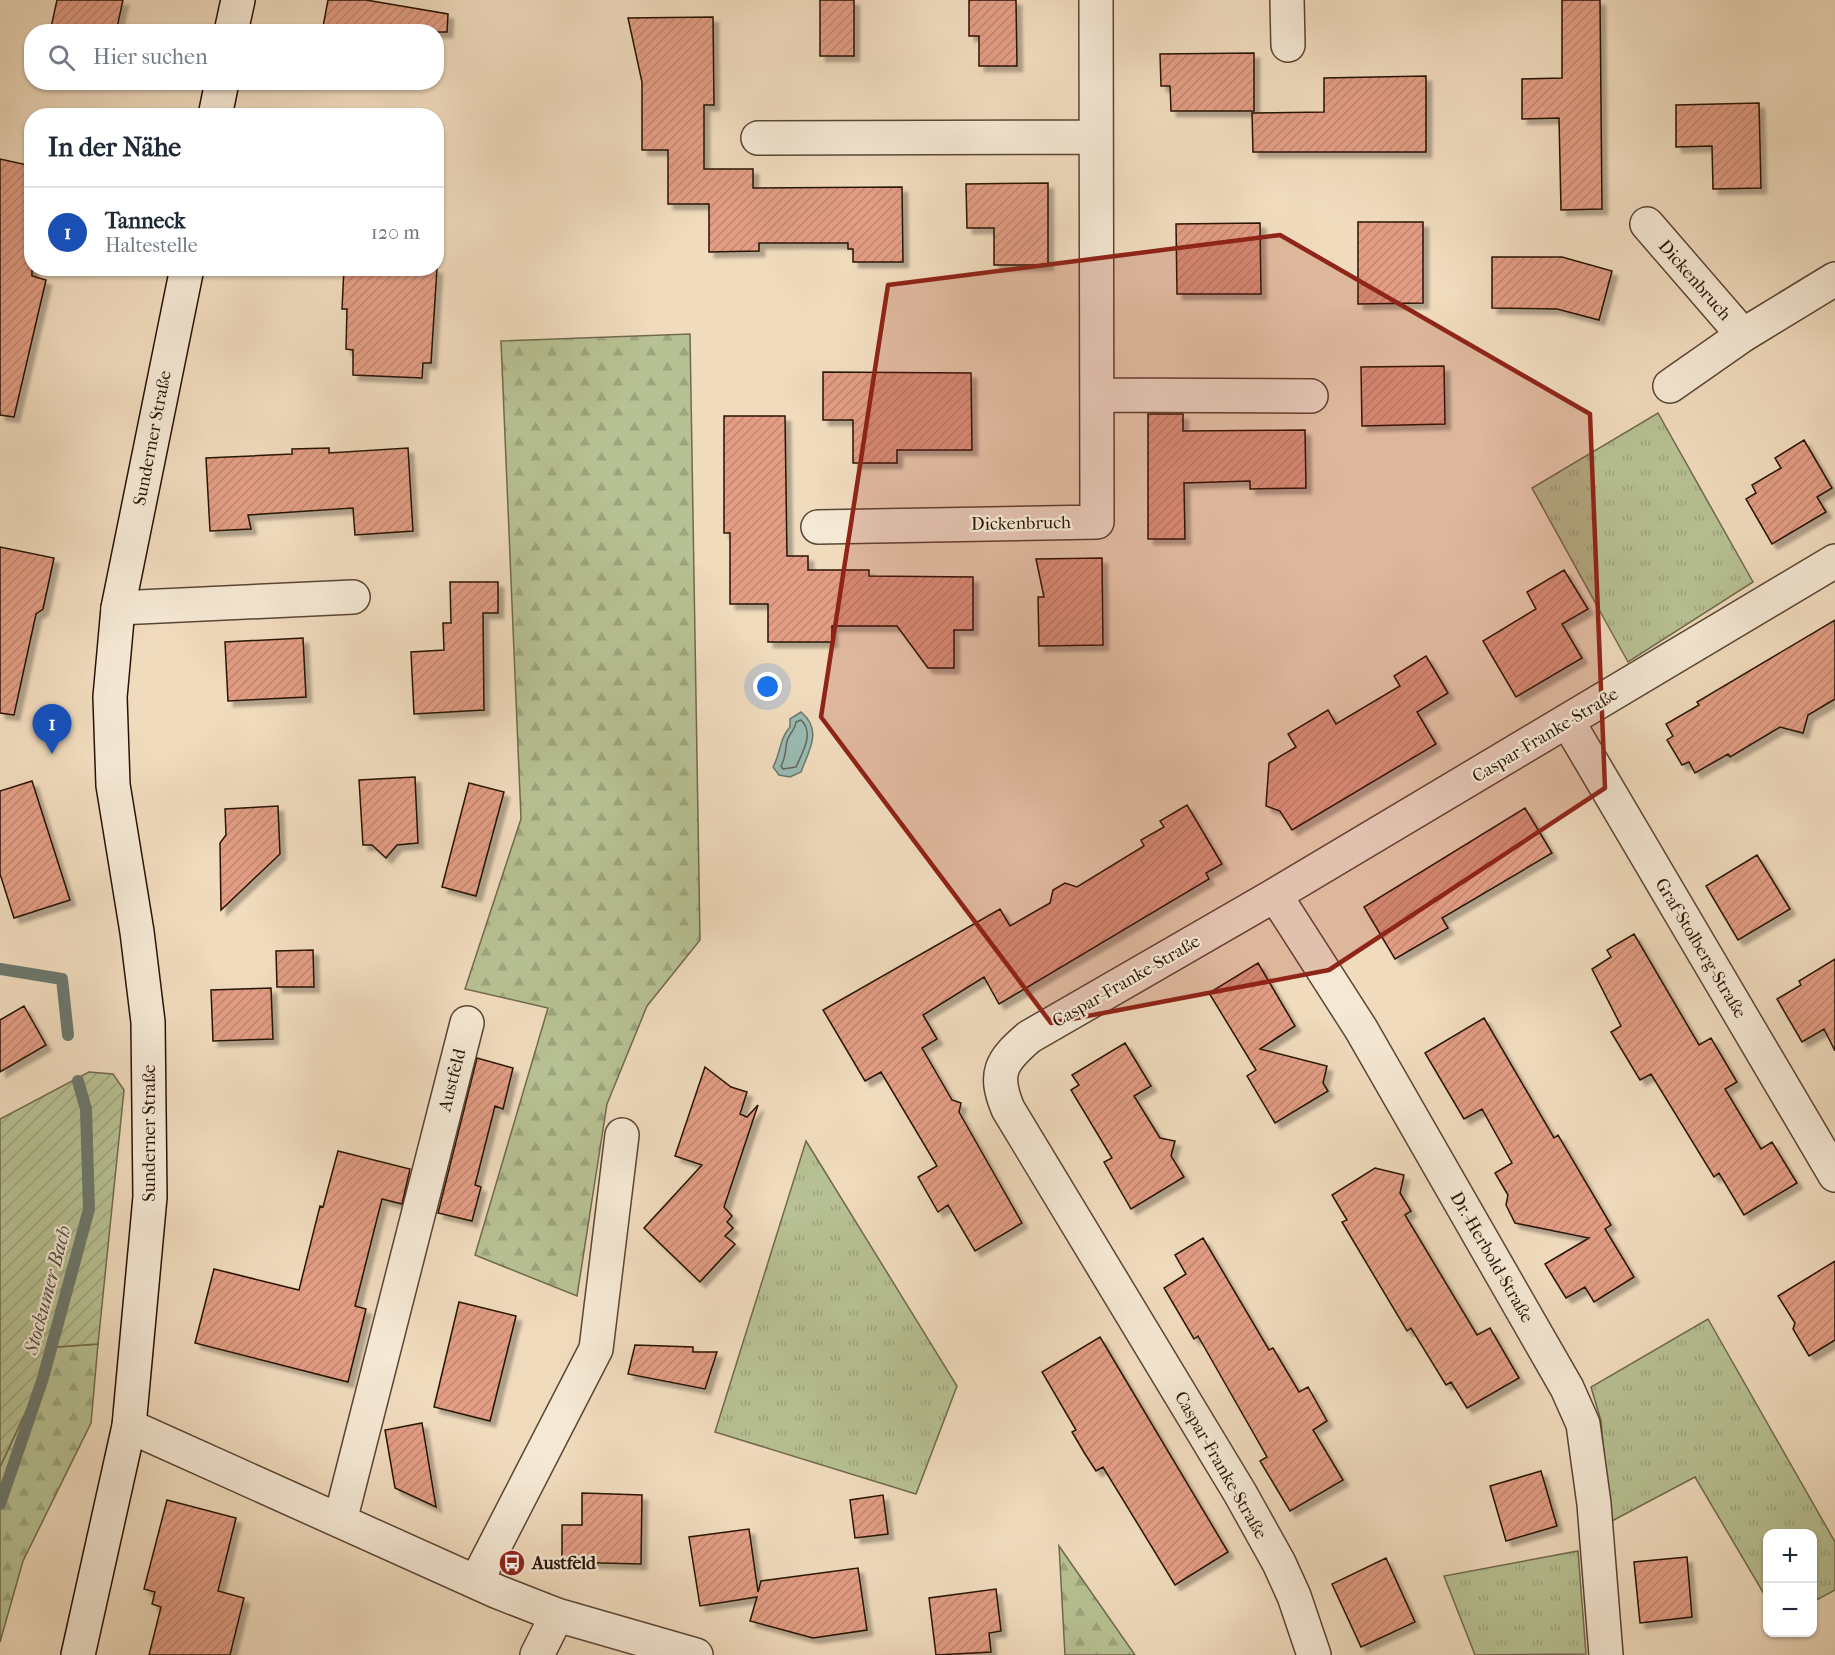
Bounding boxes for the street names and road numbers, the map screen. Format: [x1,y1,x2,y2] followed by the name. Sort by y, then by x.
[1654,236,1735,325] street label: Dickenbruch
[129,369,176,508] street label: Sunderner Straße
[971,512,1071,535] street label: Dickenbruch
[1468,683,1622,787] street label: Caspar-Franke-Straße
[1650,874,1751,1022] street label: Graf-Stolberg-Straße
[1049,931,1204,1032] street label: Caspar-Franke-Straße
[434,1046,470,1115] street label: Austfeld
[139,1064,160,1202] street label: Sunderner Straße
[1446,1188,1538,1327] street label: Dr.-Herbold-Straße
[1170,1388,1271,1543] street label: Caspar-Franke-Straße

